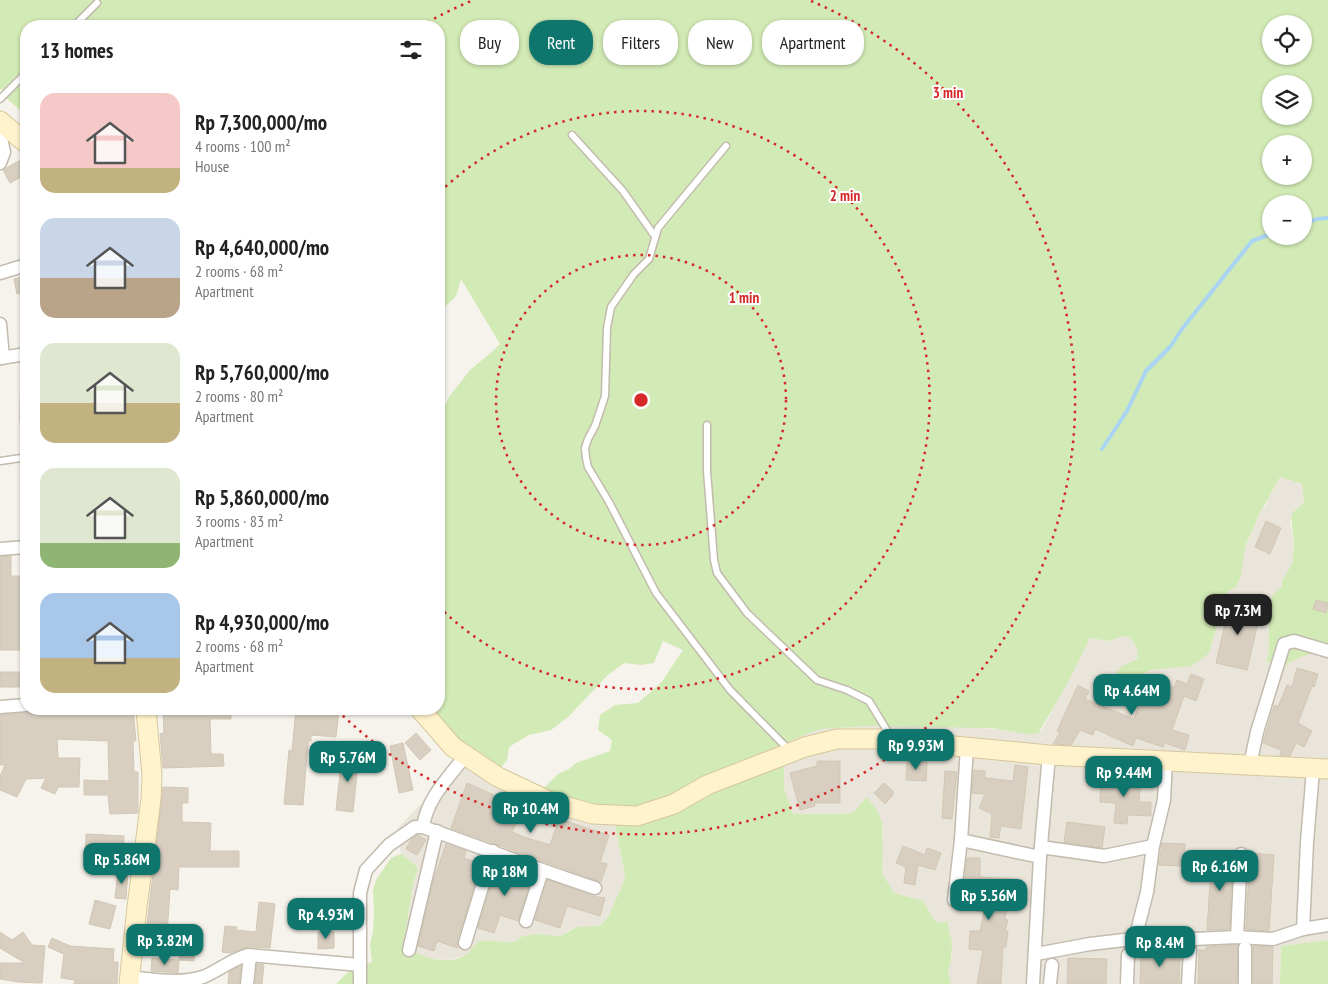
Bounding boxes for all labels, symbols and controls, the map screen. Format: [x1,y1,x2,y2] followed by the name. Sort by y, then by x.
[1262,15,1312,245] map controls
[1262,15,1312,65] button: locate
[460,20,519,65] chip: Buy
[529,20,593,65] chip: Rent
[603,20,678,65] chip: Filters
[688,20,752,65] chip: New
[762,20,864,65] chip: Apartment
[397,36,425,64] icon: filters
[40,37,113,64] text: 13 homes
[1262,75,1312,125] button: layers
[933,83,963,102] text: 3 min
[195,109,327,136] text: Rp 7,300,000/mo
[80,113,140,173] icon: home
[1262,135,1312,185] button: +
[195,136,291,156] text: 4 rooms · 100 m²
[195,156,229,176] text: House
[830,186,860,205] text: 2 min
[1262,195,1312,245] button: −
[195,234,329,261] text: Rp 4,640,000/mo
[80,238,140,298] icon: home
[195,261,283,281] text: 2 rooms · 68 m²
[195,281,254,301] text: Apartment
[729,288,759,307] text: 1 min
[195,359,329,386] text: Rp 5,760,000/mo
[80,363,140,423] icon: home
[195,386,283,406] text: 2 rooms · 80 m²
[632,391,650,409] centre of rings
[195,406,254,426] text: Apartment
[195,484,329,511] text: Rp 5,860,000/mo
[80,488,140,548] icon: home
[195,511,283,531] text: 3 rooms · 83 m²
[195,531,254,551] text: Apartment
[1192,594,1284,636] pin: Rp 7.3M
[1215,600,1261,620] text: Rp 7.3M
[195,609,329,636] text: Rp 4,930,000/mo
[80,613,140,673] icon: home
[195,636,283,656] text: 2 rooms · 68 m²
[195,656,254,676] text: Apartment
[1080,674,1184,716] pin: Rp 4.64M
[1104,680,1160,700] text: Rp 4.64M
[864,728,968,771] pin: Rp 9.93M
[888,735,944,755] text: Rp 9.93M
[296,740,400,783] pin: Rp 5.76M
[320,747,376,767] text: Rp 5.76M
[1072,756,1176,798] pin: Rp 9.44M
[1096,762,1152,782] text: Rp 9.44M
[479,792,583,834] pin: Rp 10.4M
[503,798,559,818] text: Rp 10.4M
[70,842,174,885] pin: Rp 5.86M
[94,849,150,869] text: Rp 5.86M
[1168,850,1272,892] pin: Rp 6.16M
[464,854,546,897] pin: Rp 18M
[1192,856,1248,876] text: Rp 6.16M
[483,861,527,881] text: Rp 18M
[937,878,1041,921] pin: Rp 5.56M
[961,885,1017,905] text: Rp 5.56M
[274,898,378,940] pin: Rp 4.93M
[298,904,354,924] text: Rp 4.93M
[113,924,217,966] pin: Rp 3.82M
[1114,926,1206,968] pin: Rp 8.4M
[137,930,193,950] text: Rp 3.82M
[1136,932,1184,952] text: Rp 8.4M

